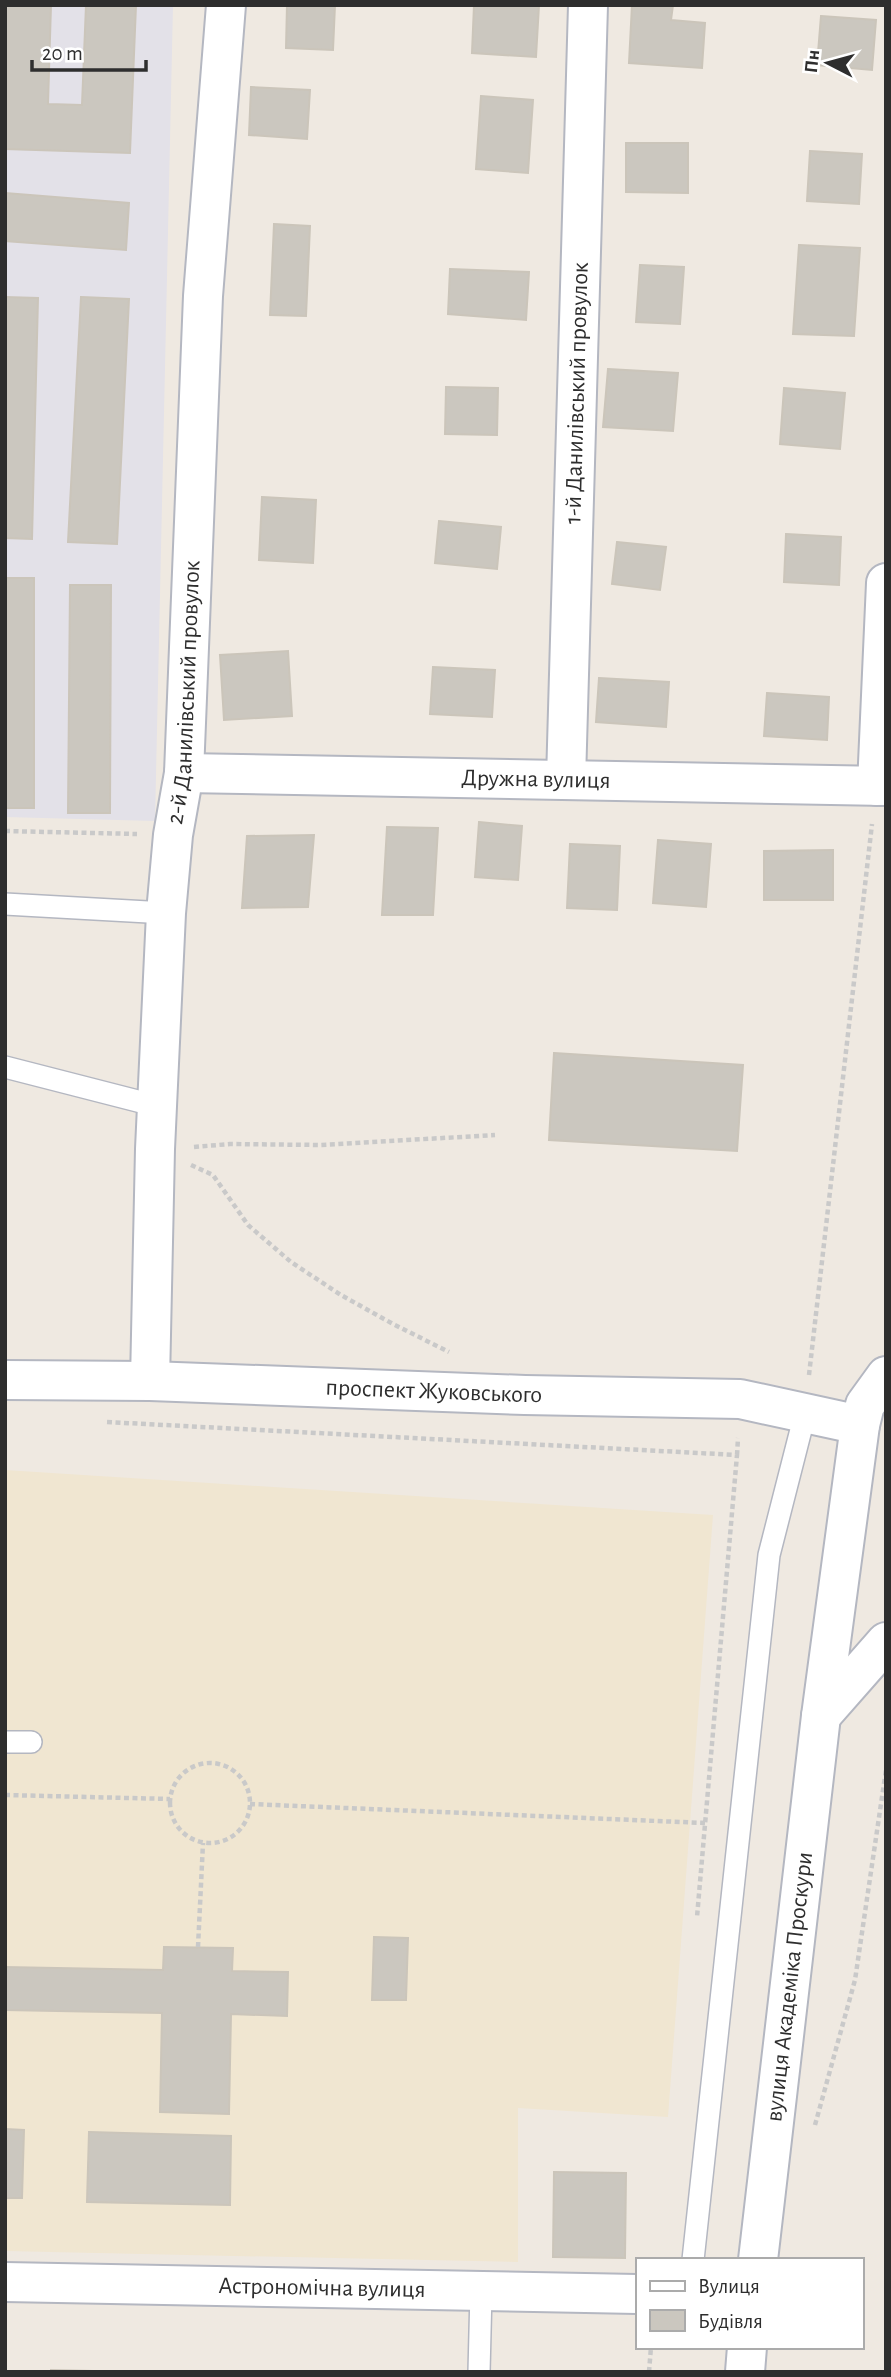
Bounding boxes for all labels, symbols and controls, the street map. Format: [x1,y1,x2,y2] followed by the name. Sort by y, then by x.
[32,28,145,72] scale bar
[793,28,863,98] north arrow
[42,43,83,64] text: 20 m
[802,49,823,74] text: Пн
[561,262,593,524] street label: 1-й Данилівський провулок
[163,560,204,826] street label: 2-й Данилівський провулок
[461,766,611,793] street label: Дружна вулиця
[325,1376,542,1407] street label: проспект Жуковського
[762,1851,817,2123] street label: вулиця Академіка Проскури
[636,2258,863,2349] legend
[218,2274,426,2302] street label: Астрономічна вулиця
[698,2276,760,2297] text: Вулиця
[698,2311,763,2332] text: Будівля

